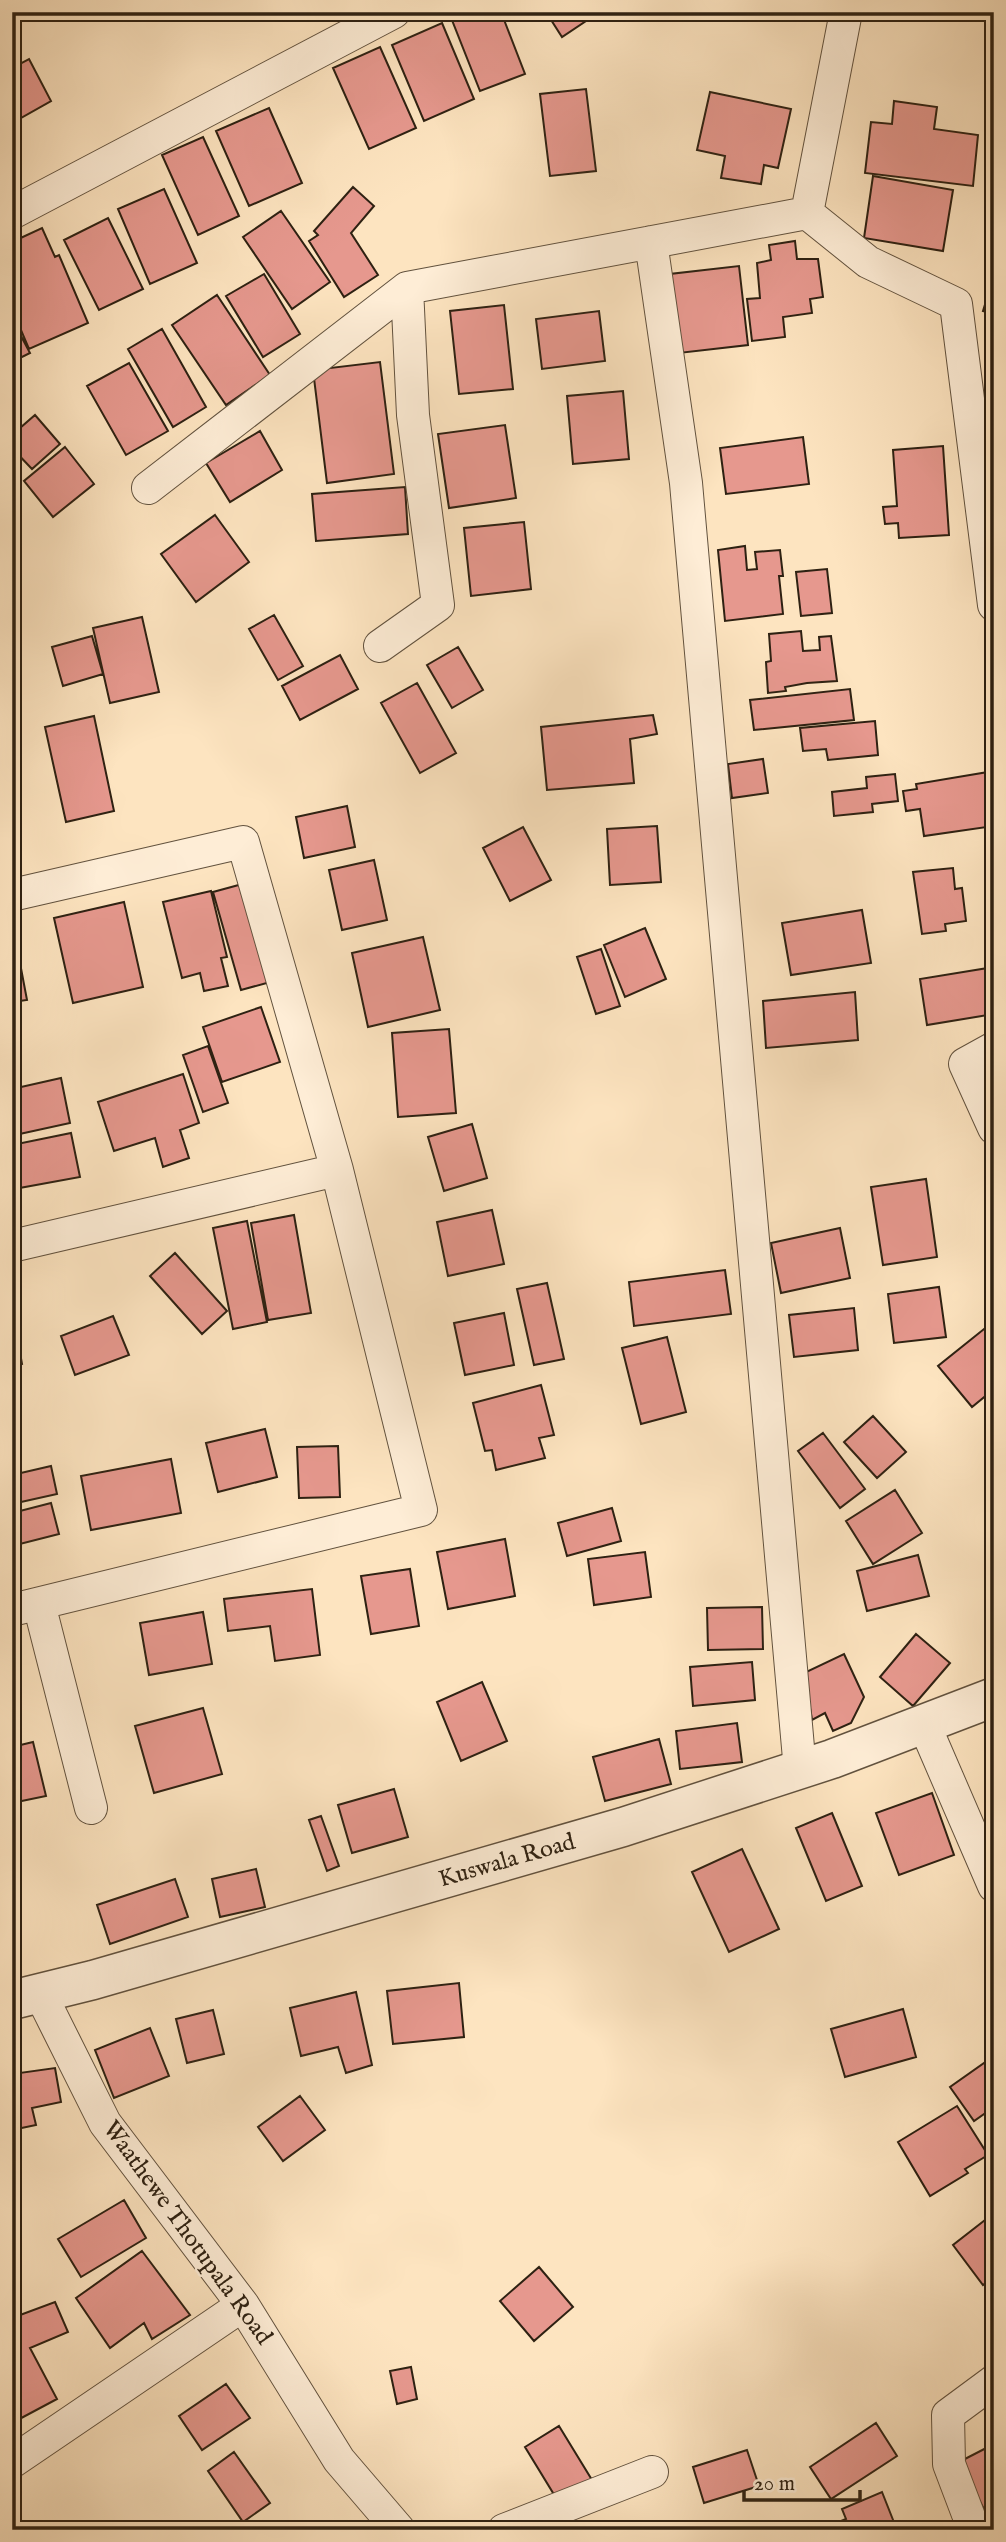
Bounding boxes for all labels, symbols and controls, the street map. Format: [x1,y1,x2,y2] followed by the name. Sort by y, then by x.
[435,1827,579,1895] street label: Kuswala Road
[95,2115,279,2351] street label: Waathewe Thotupala Road
[744,2458,859,2502] scale bar
[754,2471,795,2498] text: 20 m

